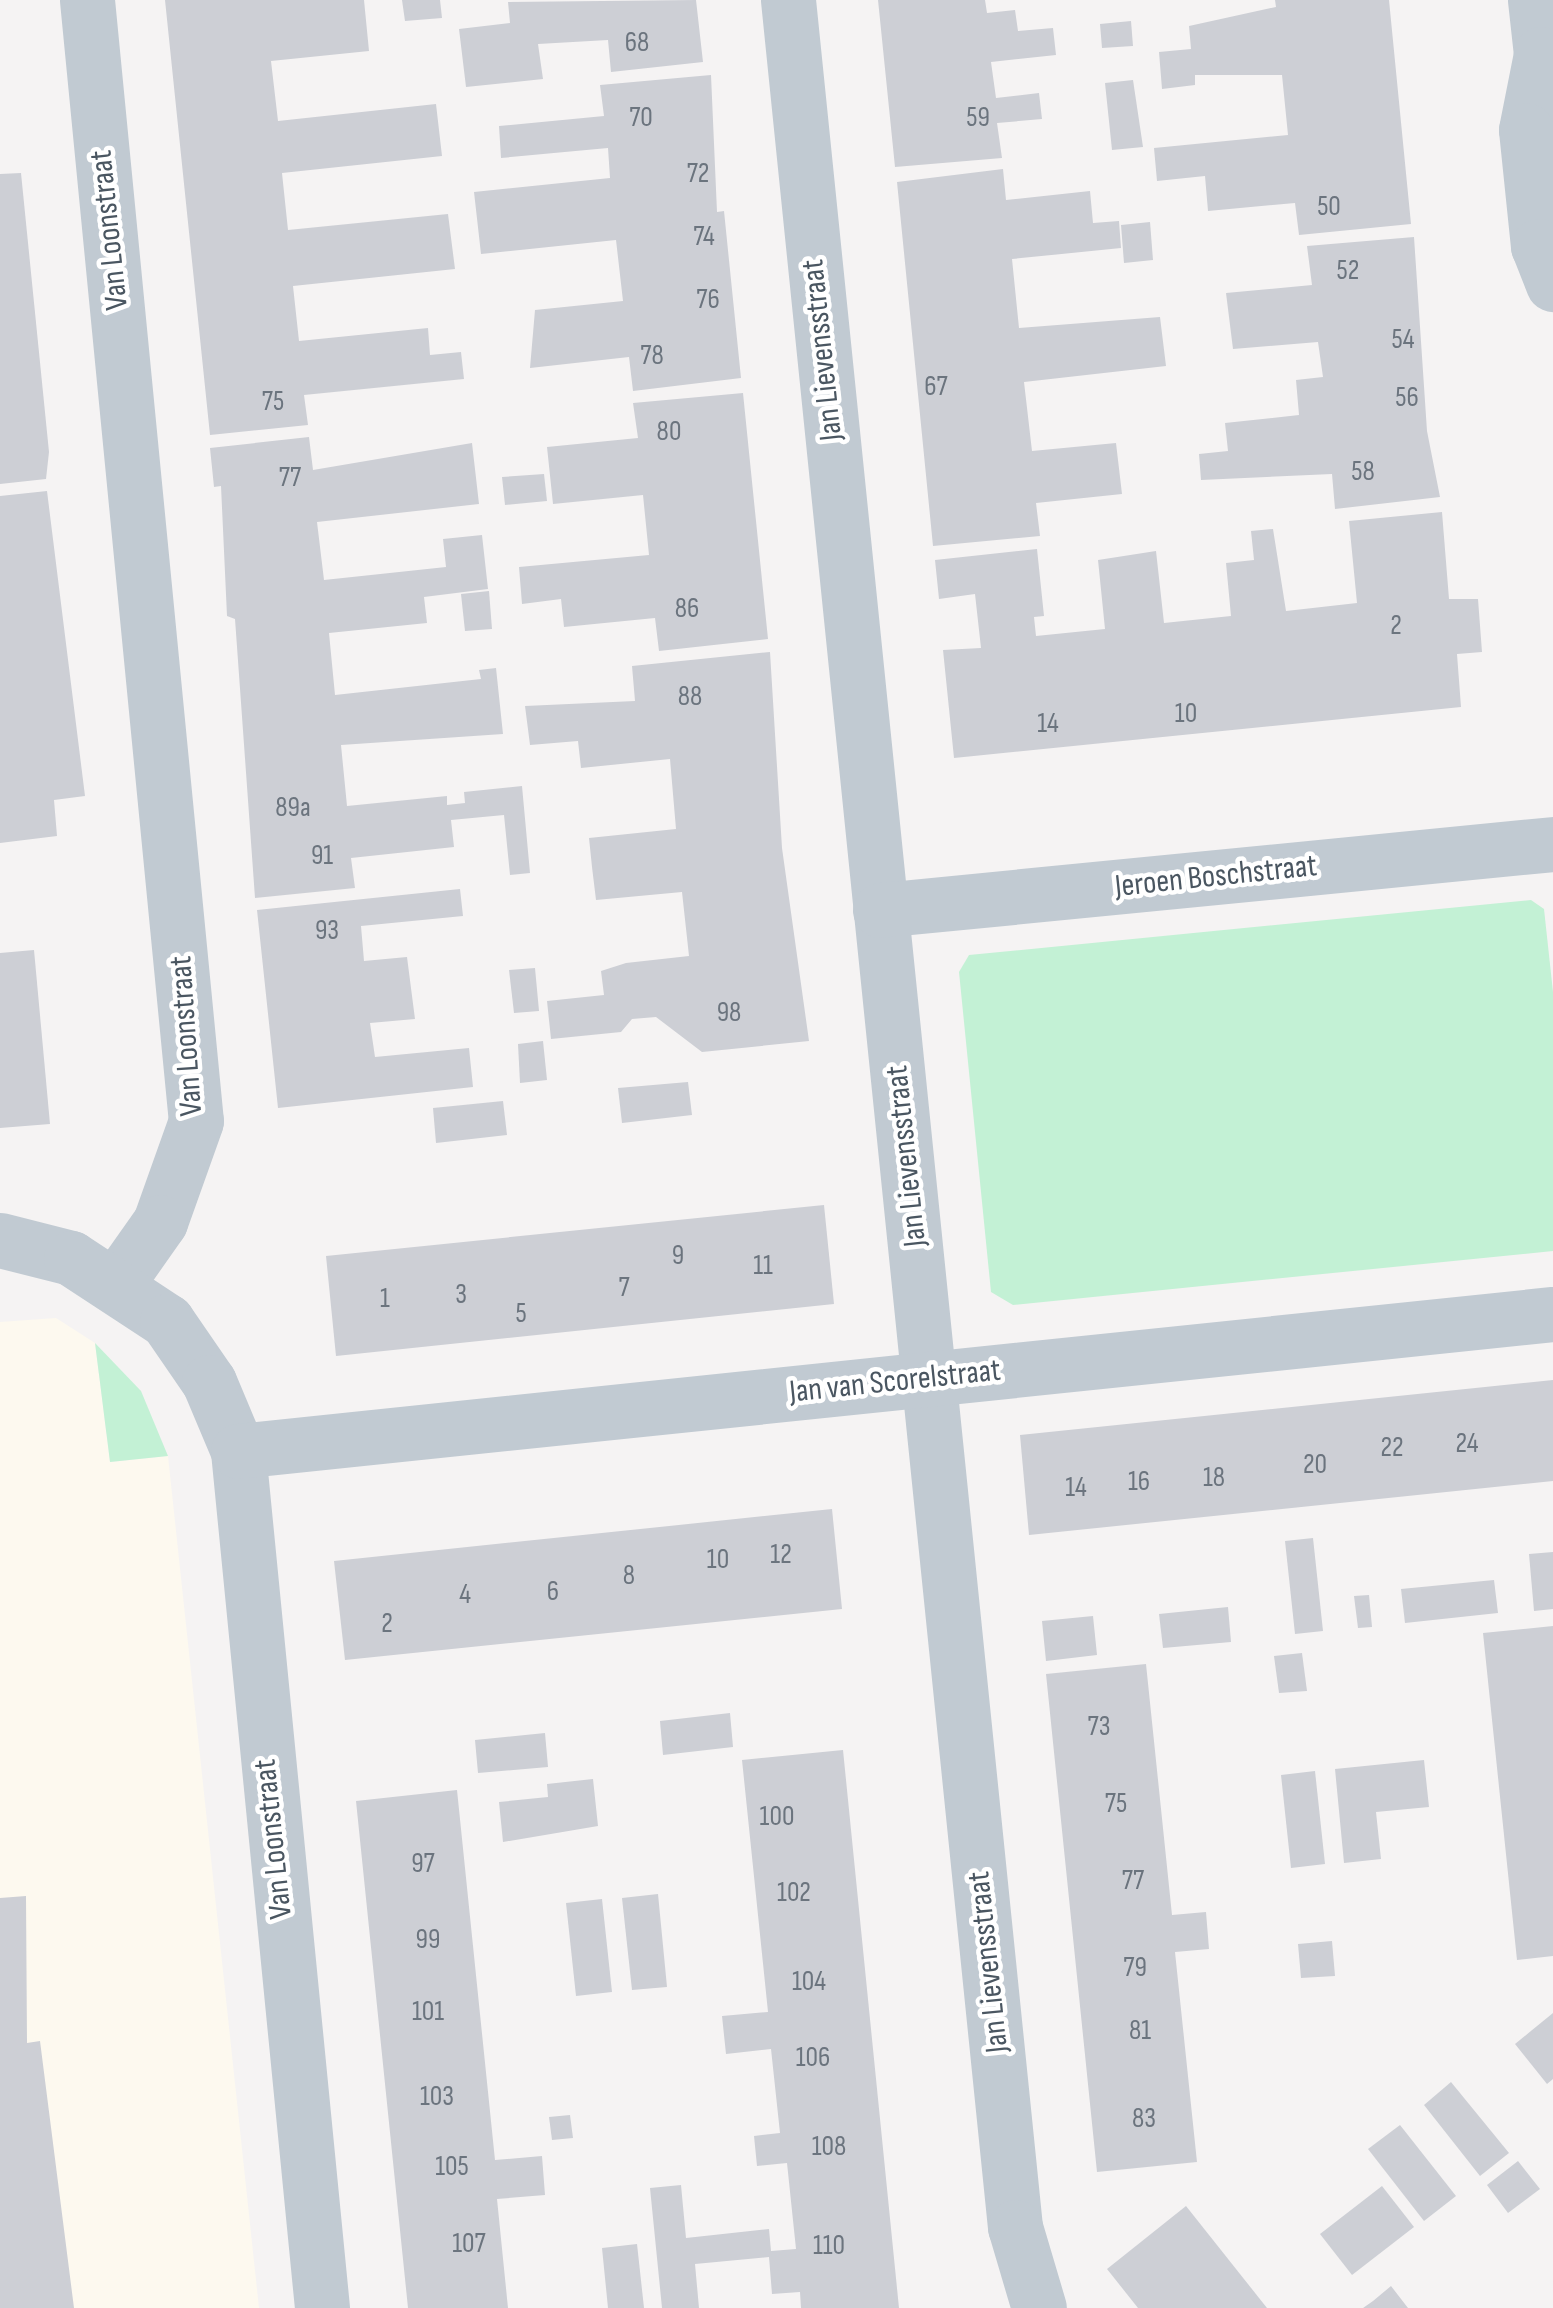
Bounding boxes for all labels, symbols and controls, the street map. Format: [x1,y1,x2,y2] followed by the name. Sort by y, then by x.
[625,26,649,60] house number: 68
[629,101,653,135] house number: 70
[966,101,990,135] house number: 59
[83,148,137,312] street label: Van Loonstraat
[687,157,709,191] house number: 72
[1317,190,1341,224] house number: 50
[693,220,715,254] house number: 74
[1337,254,1359,288] house number: 52
[794,257,852,443] street label: Jan Lievensstraat
[696,283,720,317] house number: 76
[1391,323,1415,357] house number: 54
[640,339,664,373] house number: 78
[924,370,948,404] house number: 67
[1395,381,1419,415] house number: 56
[262,385,284,419] house number: 75
[657,415,681,449] house number: 80
[1351,455,1375,489] house number: 58
[279,461,301,495] house number: 77
[675,592,699,626] house number: 86
[1390,609,1402,643] house number: 2
[678,680,702,714] house number: 88
[1175,697,1197,731] house number: 10
[1037,707,1059,741] house number: 14
[275,791,311,825] house number: 89a
[311,839,333,873] house number: 91
[1113,847,1319,907] street label: Jeroen Boschstraat
[315,914,339,948] house number: 93
[162,955,212,1117] street label: Van Loonstraat
[717,996,741,1030] house number: 98
[878,1063,936,1249] street label: Jan Lievensstraat
[672,1239,684,1273] house number: 9
[753,1249,773,1283] house number: 11
[618,1271,630,1305] house number: 7
[455,1278,467,1312] house number: 3
[380,1282,390,1316] house number: 1
[515,1297,527,1331] house number: 5
[788,1352,1002,1412] street label: Jan van Scorelstraat
[1455,1427,1479,1461] house number: 24
[1380,1431,1404,1465] house number: 22
[1303,1448,1327,1482] house number: 20
[1203,1461,1225,1495] house number: 18
[1128,1465,1150,1499] house number: 16
[1065,1471,1087,1505] house number: 14
[770,1538,792,1572] house number: 12
[707,1543,729,1577] house number: 10
[623,1559,635,1593] house number: 8
[547,1575,559,1609] house number: 6
[459,1578,471,1612] house number: 4
[381,1607,393,1641] house number: 2
[1088,1710,1110,1744] house number: 73
[247,1757,301,1921] street label: Van Loonstraat
[1105,1787,1127,1821] house number: 75
[760,1800,794,1834] house number: 100
[411,1847,435,1881] house number: 97
[1122,1864,1144,1898] house number: 77
[960,1869,1018,2055] street label: Jan Lievensstraat
[777,1876,811,1910] house number: 102
[416,1923,440,1957] house number: 99
[1123,1951,1147,1985] house number: 79
[792,1965,826,1999] house number: 104
[412,1995,444,2029] house number: 101
[1129,2014,1151,2048] house number: 81
[796,2041,830,2075] house number: 106
[420,2080,454,2114] house number: 103
[1132,2102,1156,2136] house number: 83
[812,2130,846,2164] house number: 108
[435,2150,469,2184] house number: 105
[452,2227,486,2261] house number: 107
[813,2229,845,2263] house number: 110

